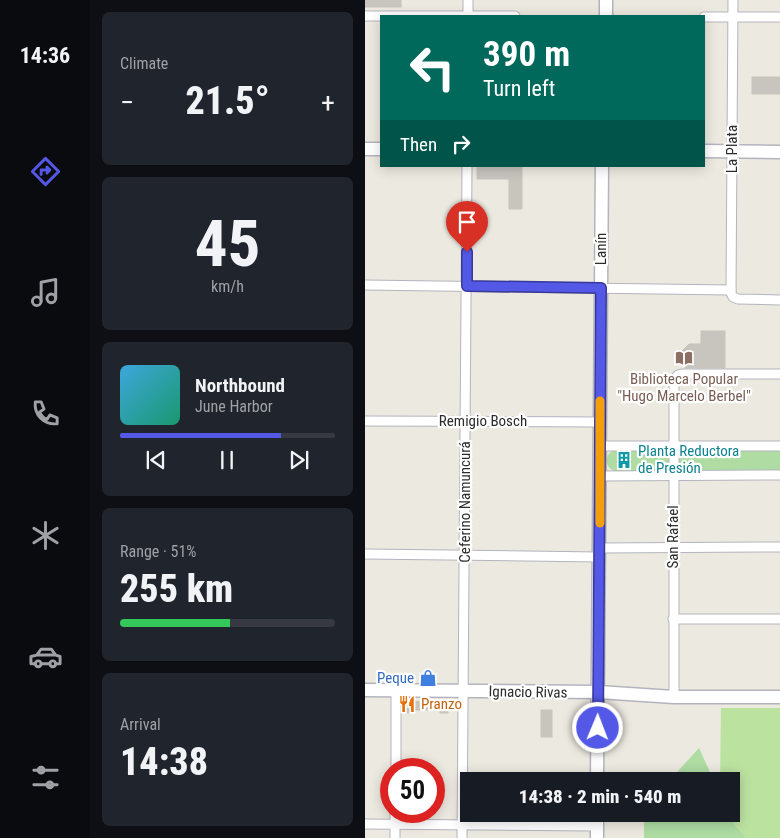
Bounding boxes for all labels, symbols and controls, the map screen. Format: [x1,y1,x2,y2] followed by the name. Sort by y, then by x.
[483,34,570,75] text: 390 m
[400,35,465,100] icon: left
[20,43,70,68] text: 14:36
[120,54,168,73] text: Climate
[483,76,555,101] text: Turn left
[185,79,270,123] text: 21.5°
[120,86,134,119] text: −
[321,86,335,119] text: +
[723,125,741,173] street label: La Plata
[447,130,475,158] icon: right
[400,133,437,156] text: Then
[28,154,63,189] icon: directions
[446,201,488,252] pin
[195,206,260,282] text: 45
[453,208,481,236] icon: arrive
[592,233,610,265] street label: Lanín
[28,275,63,310] icon: music
[211,277,244,296] text: km/h
[674,348,694,368] library icon: Biblioteca Popular "Hugo Marcelo Berbel"
[617,370,751,405] place label: Biblioteca Popular "Hugo Marcelo Berbel"
[195,374,285,397] text: Northbound
[28,396,63,431] icon: phone
[195,397,273,416] text: June Harbor
[439,412,527,430] street label: Remigio Bosch
[456,441,474,563] street label: Ceferino Namuncurá
[638,442,739,477] place label: Planta Reductora de Presión
[142,446,170,474] icon: previous
[213,446,241,474] icon: pause
[285,446,313,474] icon: next
[614,450,634,470] building icon: Planta Reductora de Presión
[664,505,682,569] street label: San Rafael
[28,518,63,553] icon: climate
[120,542,196,561] text: Range · 51%
[120,567,233,611] text: 255 km
[28,639,63,674] icon: car
[418,668,438,688] shop icon: Peque
[377,669,414,687] place label: Peque
[489,682,568,702] street label: Ignacio Rivas
[397,694,417,714] restaurant icon: Pranzo
[421,695,462,713] place label: Pranzo
[571,701,623,753] position arrow
[120,715,161,734] text: Arrival
[120,740,208,784] text: 14:38
[380,758,445,823] speed limit sign: 50
[28,760,63,795] icon: filters
[519,785,681,808] text: 14:38 · 2 min · 540 m

